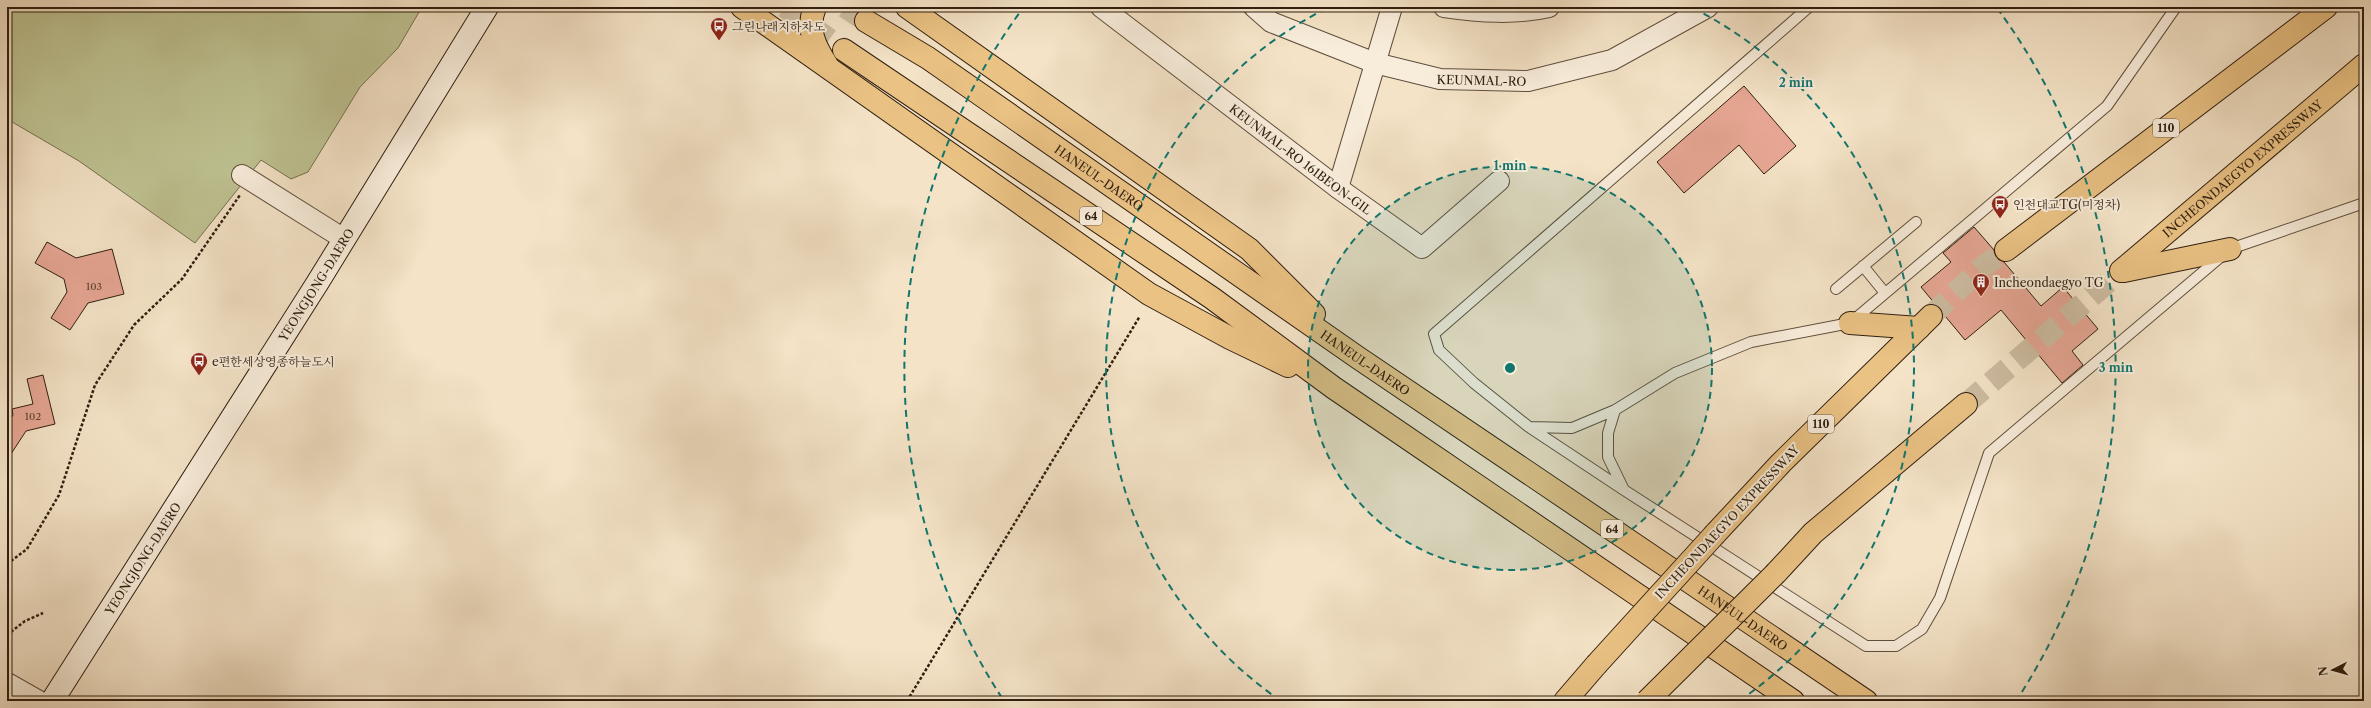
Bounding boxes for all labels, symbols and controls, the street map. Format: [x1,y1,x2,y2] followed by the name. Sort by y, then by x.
[709,16,729,41] bus stop icon: 그린나래지하차도
[732,19,825,34] place label: 그린나래지하차도
[1437,71,1527,88] street label: KEUNMAL-RO
[1779,75,1814,90] text: 2 min
[2159,96,2326,240] street label: INCHEONDAEGYO EXPRESSWAY
[1227,101,1375,217] street label: KEUNMAL-RO 161BEON-GIL
[2153,119,2179,137] road number: 110
[1052,141,1147,214] street label: HANEUL-DAERO
[1494,158,1527,173] text: 1 min
[1990,194,2010,219] bus stop icon: 인천대교TG(미정차)
[2013,197,2120,212] place label: 인천대교TG(미정차)
[1080,207,1102,225] road number: 64
[274,225,357,345] street label: YEONGJONG-DAERO
[1971,272,1991,297] building icon: Incheondaegyo TG
[1994,275,2104,290] place label: Incheondaegyo TG
[86,280,102,293] house number: 103
[1318,326,1413,398] street label: HANEUL-DAERO
[189,351,209,376] bus stop icon: e편한세상영종하늘도시
[212,354,335,369] place label: e편한세상영종하늘도시
[2099,360,2134,375] text: 3 min
[1503,361,1517,375] centre of rings
[25,410,41,423] house number: 102
[1808,415,1834,433] road number: 110
[1652,442,1803,602] street label: INCHEONDAEGYO EXPRESSWAY
[101,499,184,618] street label: YEONGJONG-DAERO
[1601,520,1623,538] road number: 64
[1695,582,1791,654] street label: HANEUL-DAERO
[2313,650,2353,690] north arrow
[2316,665,2331,677] text: N

